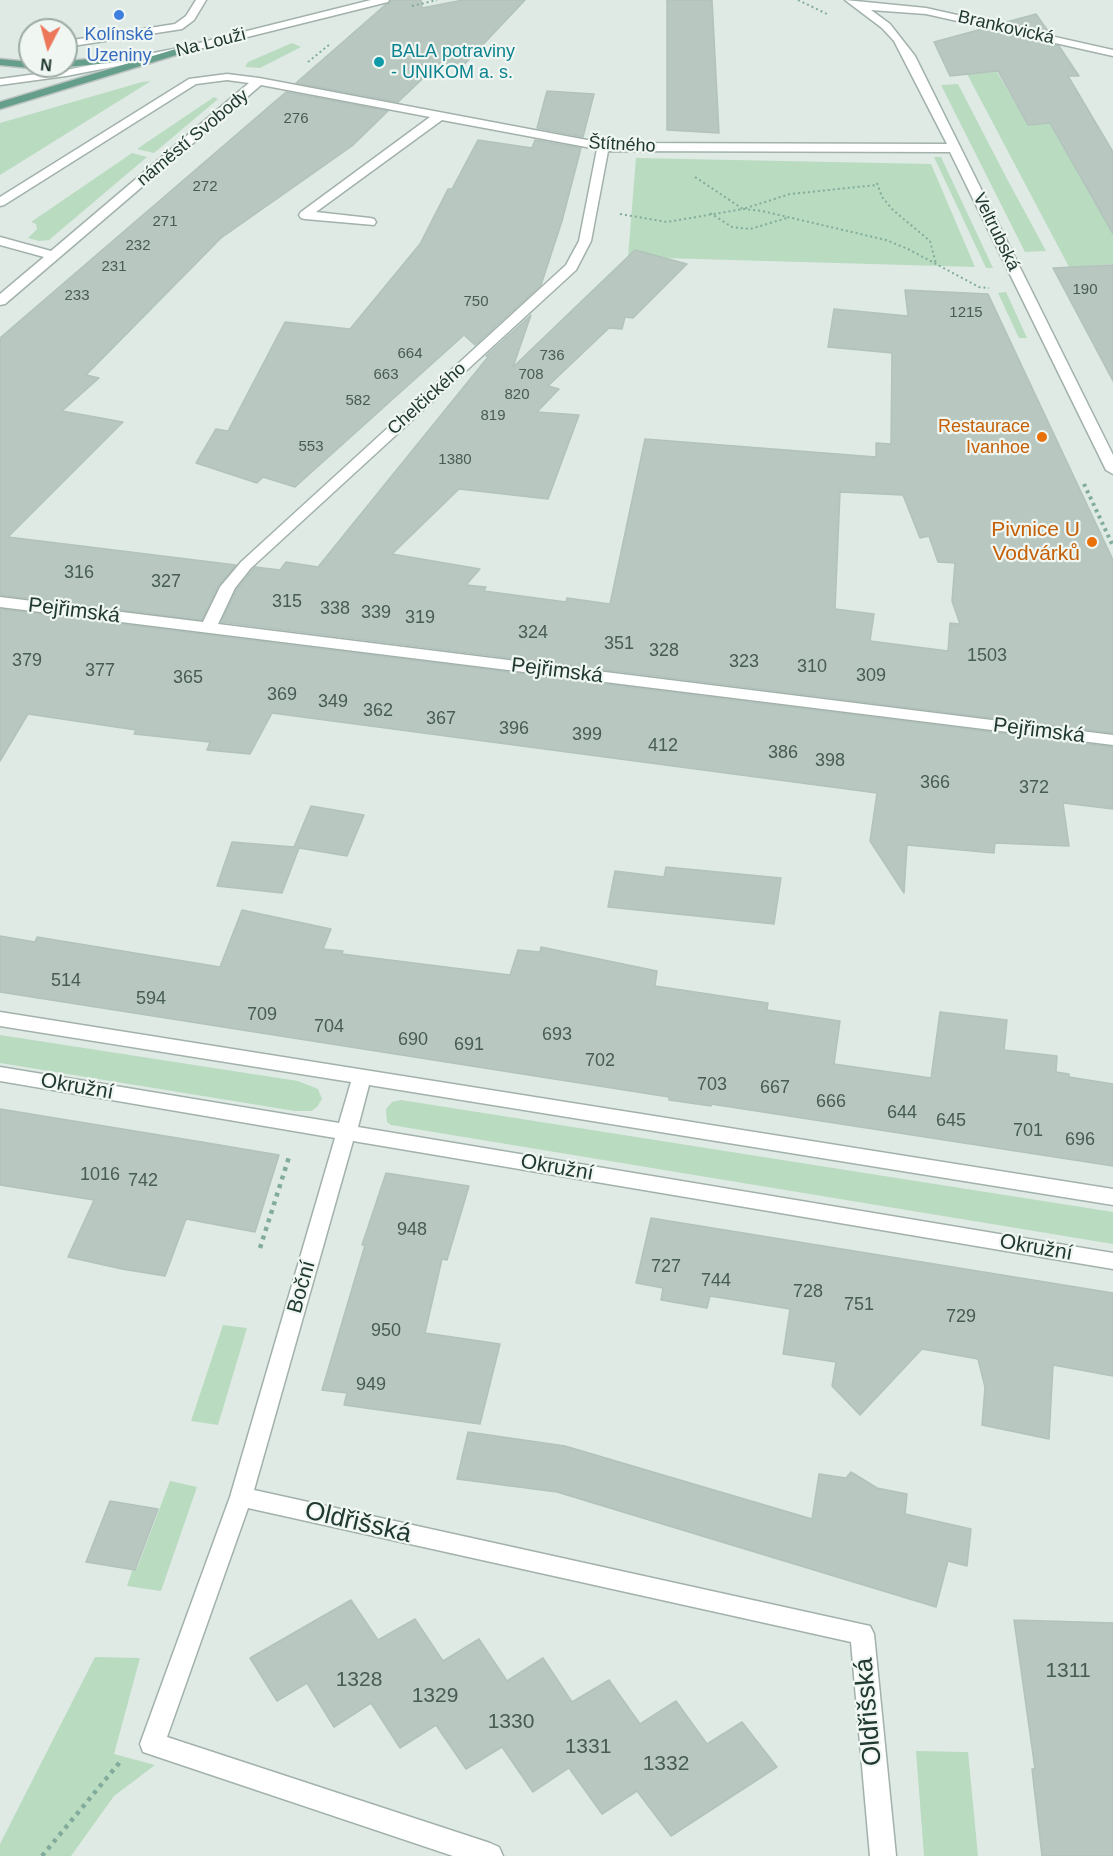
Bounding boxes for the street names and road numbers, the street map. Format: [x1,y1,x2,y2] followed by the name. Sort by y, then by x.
[956,6,1056,50] street label: Brankovická
[174,24,248,62] street label: Na Louži
[133,85,253,191] street label: náměstí Svobody
[588,132,656,158] street label: Štítného
[968,189,1024,275] street label: Veltrubská
[383,358,471,440] street label: Chelčického
[27,593,121,629] street label: Pejřimská
[510,653,604,689] street label: Pejřimská
[992,713,1086,749] street label: Pejřimská
[39,1068,115,1106] street label: Okružní
[519,1149,595,1187] street label: Okružní
[998,1229,1074,1267] street label: Okružní
[282,1258,322,1316] street label: Boční
[302,1496,414,1550] street label: Oldřišská
[849,1657,889,1767] street label: Oldřišská

